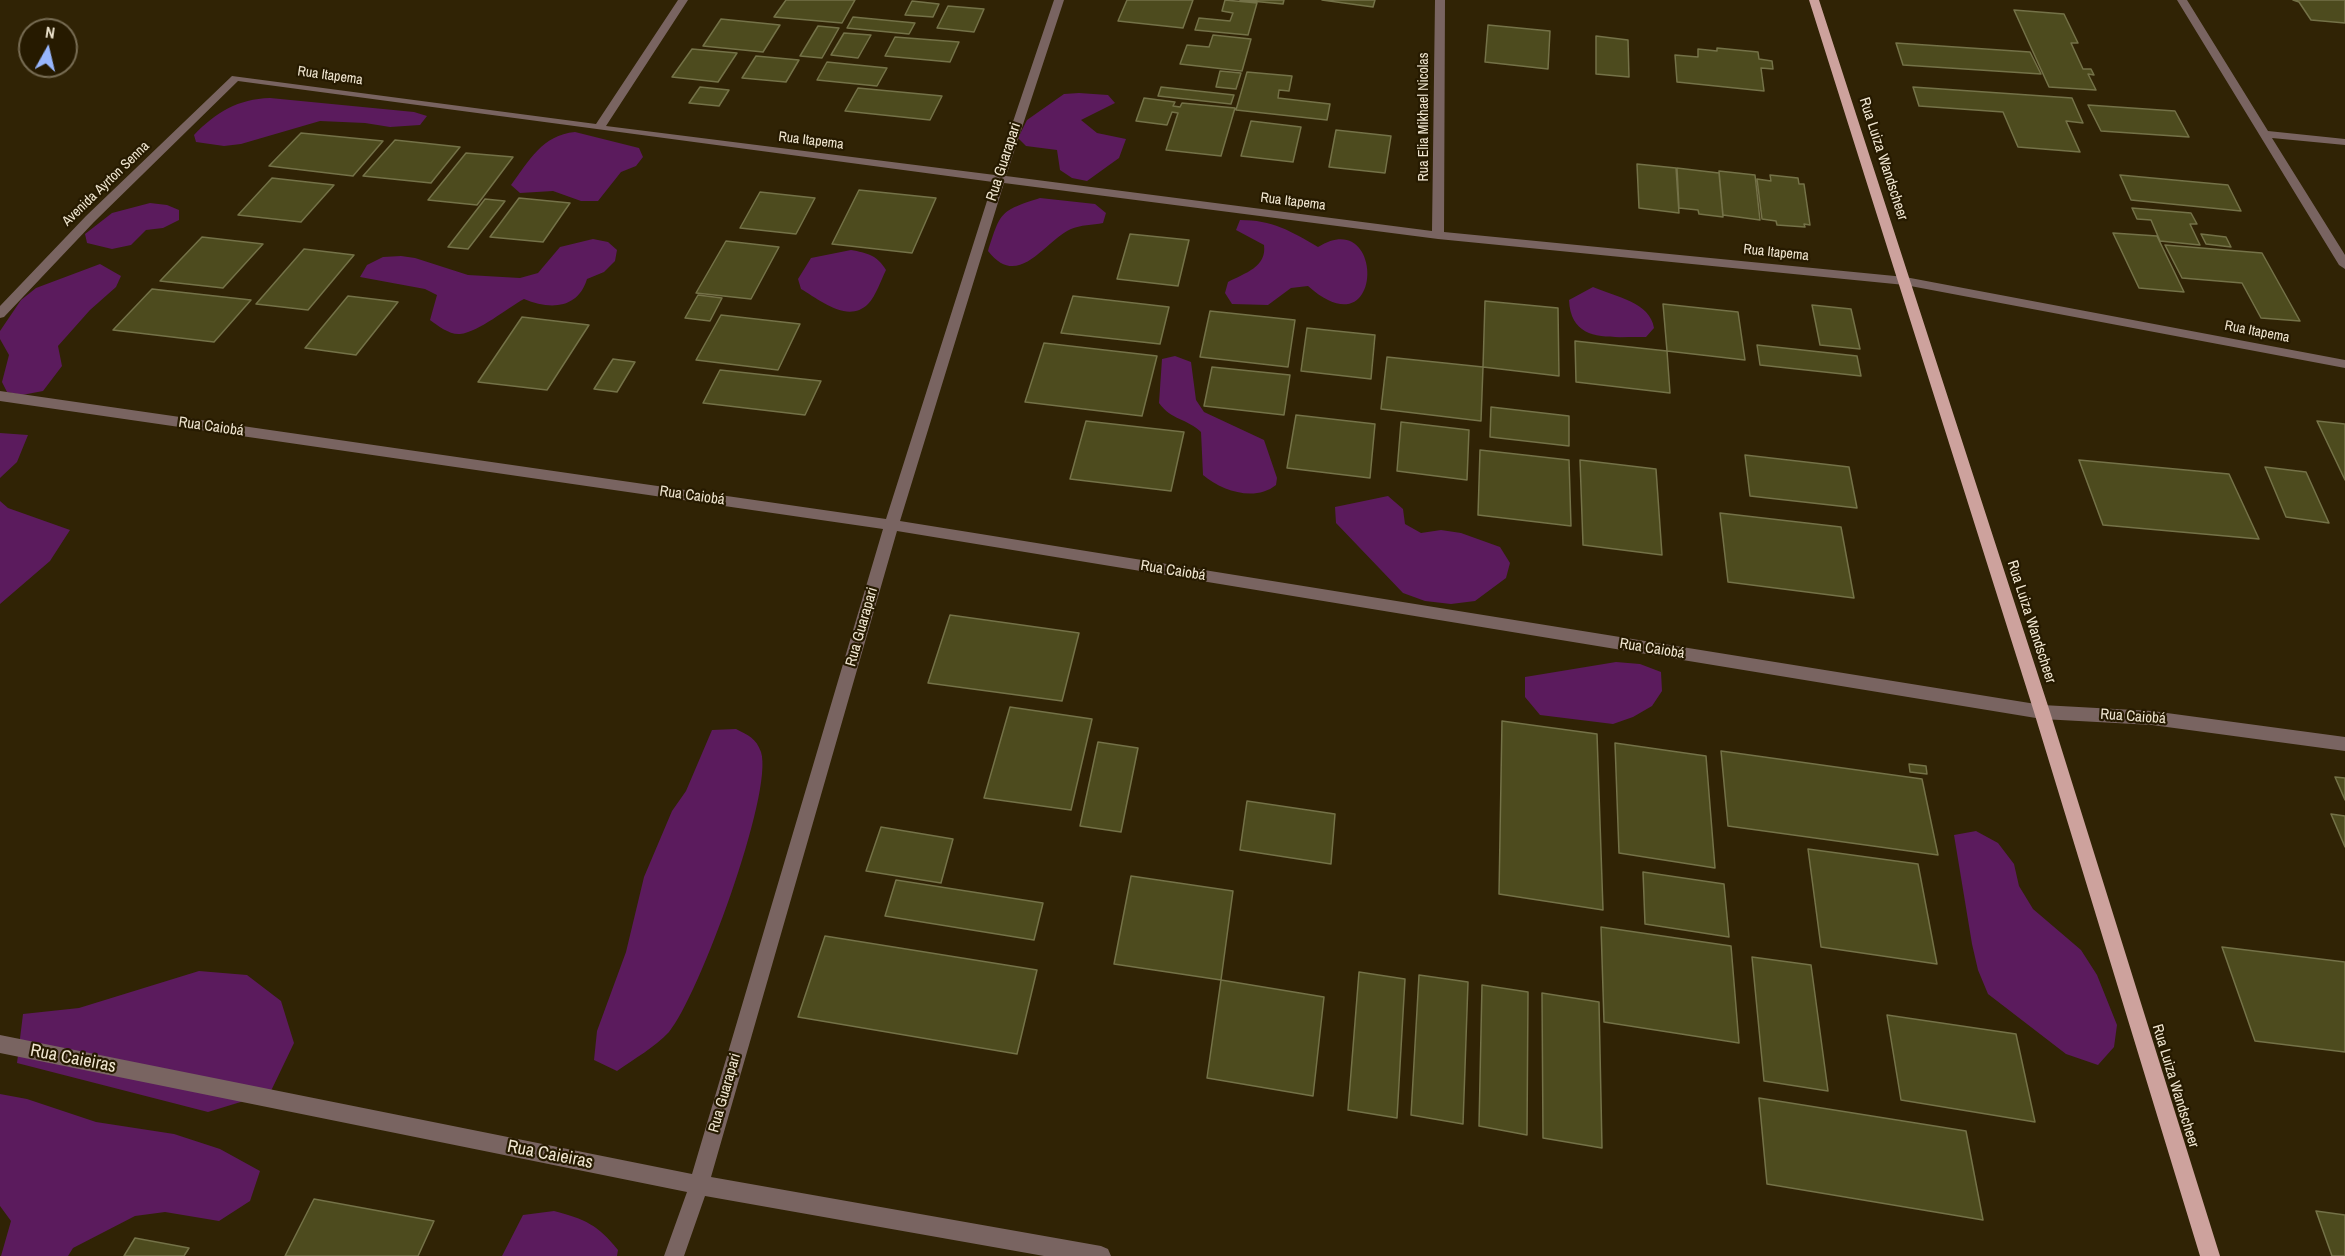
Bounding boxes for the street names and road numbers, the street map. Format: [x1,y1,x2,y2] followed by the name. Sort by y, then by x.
[1416,53,1432,181] street label: Rua Elia Mikhael Nicolas
[296,63,364,89] street label: Rua Itapema
[1855,95,1911,223] street label: Rua Luiza Wandscheer
[983,121,1025,203] street label: Rua Guarapari
[777,129,845,153] street label: Rua Itapema
[59,138,153,230] street label: Avenida Ayrton Senna
[1259,190,1327,214] street label: Rua Itapema
[1742,241,1810,265] street label: Rua Itapema
[2223,317,2291,347] street label: Rua Itapema
[177,414,245,440] street label: Rua Caiobá
[658,483,726,509] street label: Rua Caiobá
[1139,557,1207,585] street label: Rua Caiobá
[2003,558,2059,686] street label: Rua Luiza Wandscheer
[842,585,882,669] street label: Rua Guarapari
[1618,635,1686,663] street label: Rua Caiobá
[2100,706,2166,728] street label: Rua Caiobá
[2148,1022,2202,1150] street label: Rua Luiza Wandscheer
[28,1040,118,1078] street label: Rua Caieiras
[705,1051,745,1135] street label: Rua Guarapari
[505,1136,595,1174] street label: Rua Caieiras

